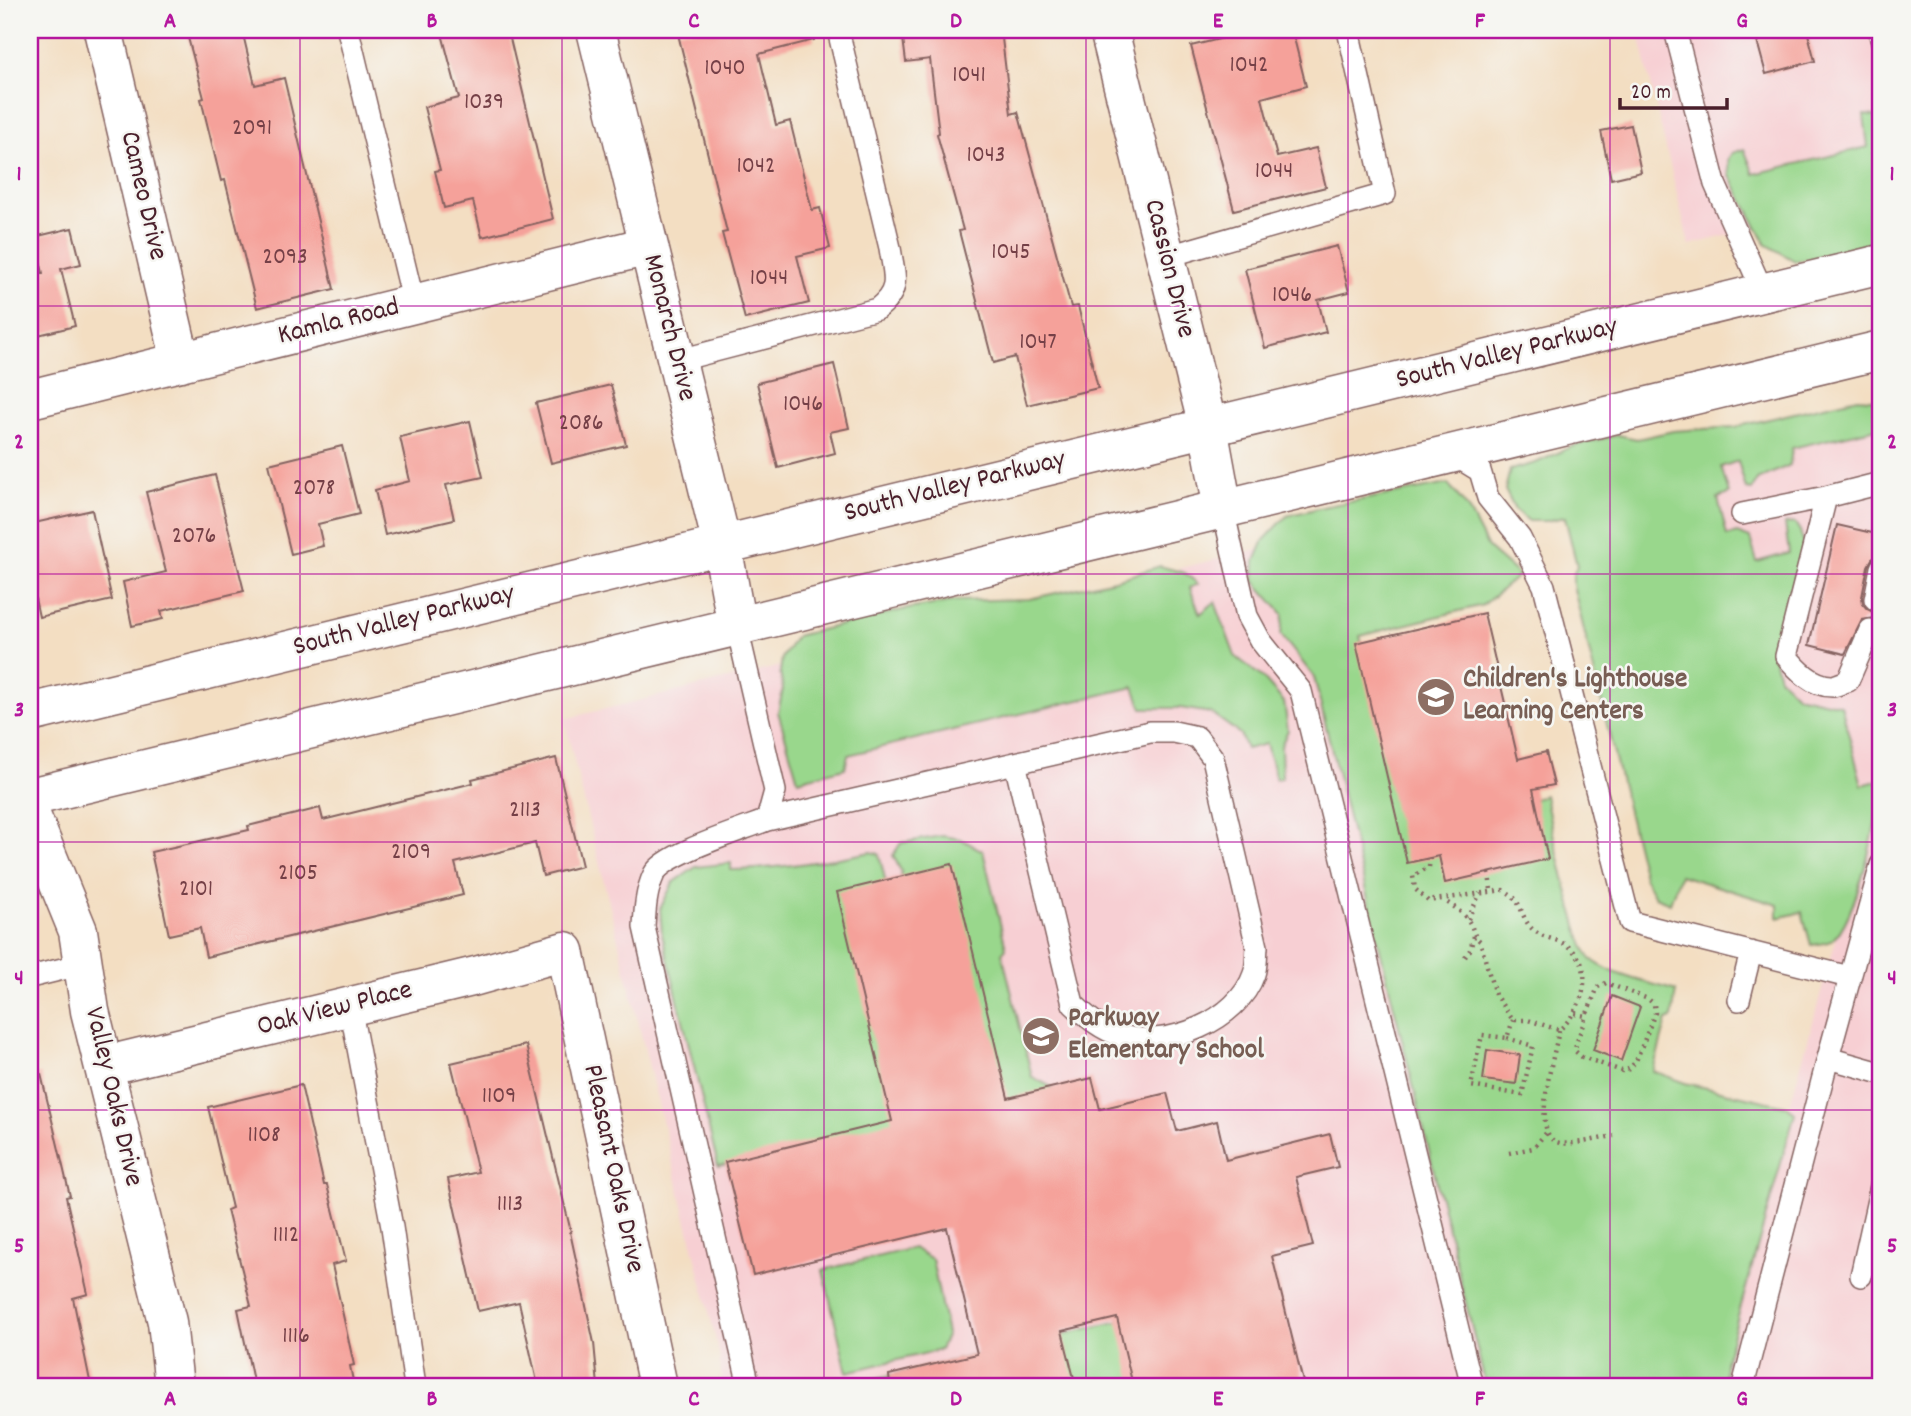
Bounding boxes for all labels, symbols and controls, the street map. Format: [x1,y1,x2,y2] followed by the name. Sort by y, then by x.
[164,6,176,39] text: A
[427,6,438,39] text: B
[688,6,700,39] text: C
[950,6,962,39] text: D
[1213,6,1224,39] text: E
[1475,6,1486,39] text: F
[1736,6,1748,39] text: G
[1230,49,1268,83] house number: 1042
[704,52,746,86] house number: 1040
[952,59,986,93] house number: 1041
[1620,66,1727,110] scale bar
[1631,79,1671,109] text: 20 m
[464,86,504,120] house number: 1039
[232,112,272,146] house number: 2091
[108,128,176,264] street label: Cameo Drive
[967,139,1005,173] house number: 1043
[737,150,775,184] house number: 1042
[1255,155,1293,189] house number: 1044
[16,159,22,192] text: 1
[1889,159,1895,192] text: 1
[1131,196,1205,342] street label: Cassion Drive
[991,236,1031,270] house number: 1045
[262,241,308,275] house number: 2093
[630,250,706,406] street label: Monarch Drive
[750,262,788,296] house number: 1044
[1272,279,1312,313] house number: 1046
[274,289,404,357] street label: Kamla Road
[1392,308,1622,402] street label: South Valley Parkway
[1019,326,1057,360] house number: 1047
[783,388,823,422] house number: 1046
[559,407,603,441] house number: 2086
[14,427,24,460] text: 2
[1887,427,1897,460] text: 2
[840,441,1070,535] street label: South Valley Parkway
[293,472,335,506] house number: 2078
[172,520,216,554] house number: 2076
[289,575,519,669] street label: South Valley Parkway
[1463,661,1687,733] place label: Children's Lighthouse Learning Centers
[1415,676,1457,718] school or university icon: Children's Lighthouse Learning Centers
[14,695,24,728] text: 3
[1887,695,1897,728] text: 3
[509,794,541,828] house number: 2113
[391,836,431,870] house number: 2109
[278,857,318,891] house number: 2105
[179,873,213,907] house number: 2101
[14,963,24,996] text: 4
[1887,963,1897,996] text: 4
[253,971,417,1049] street label: Oak View Place
[1068,1000,1264,1072] place label: Parkway Elementary School
[72,1003,152,1191] street label: Valley Oaks Drive
[1020,1015,1062,1057] school or university icon: Parkway Elementary School
[570,1061,654,1277] street label: Pleasant Oaks Drive
[482,1080,516,1114] house number: 1109
[247,1119,281,1153] house number: 1108
[497,1188,523,1222] house number: 1113
[273,1219,299,1253] house number: 1112
[14,1231,24,1264] text: 5
[1887,1231,1897,1264] text: 5
[282,1320,310,1354] house number: 1116
[164,1384,176,1416] text: A
[427,1384,438,1416] text: B
[688,1384,700,1416] text: C
[950,1384,962,1416] text: D
[1213,1384,1224,1416] text: E
[1475,1384,1486,1416] text: F
[1736,1384,1748,1416] text: G

